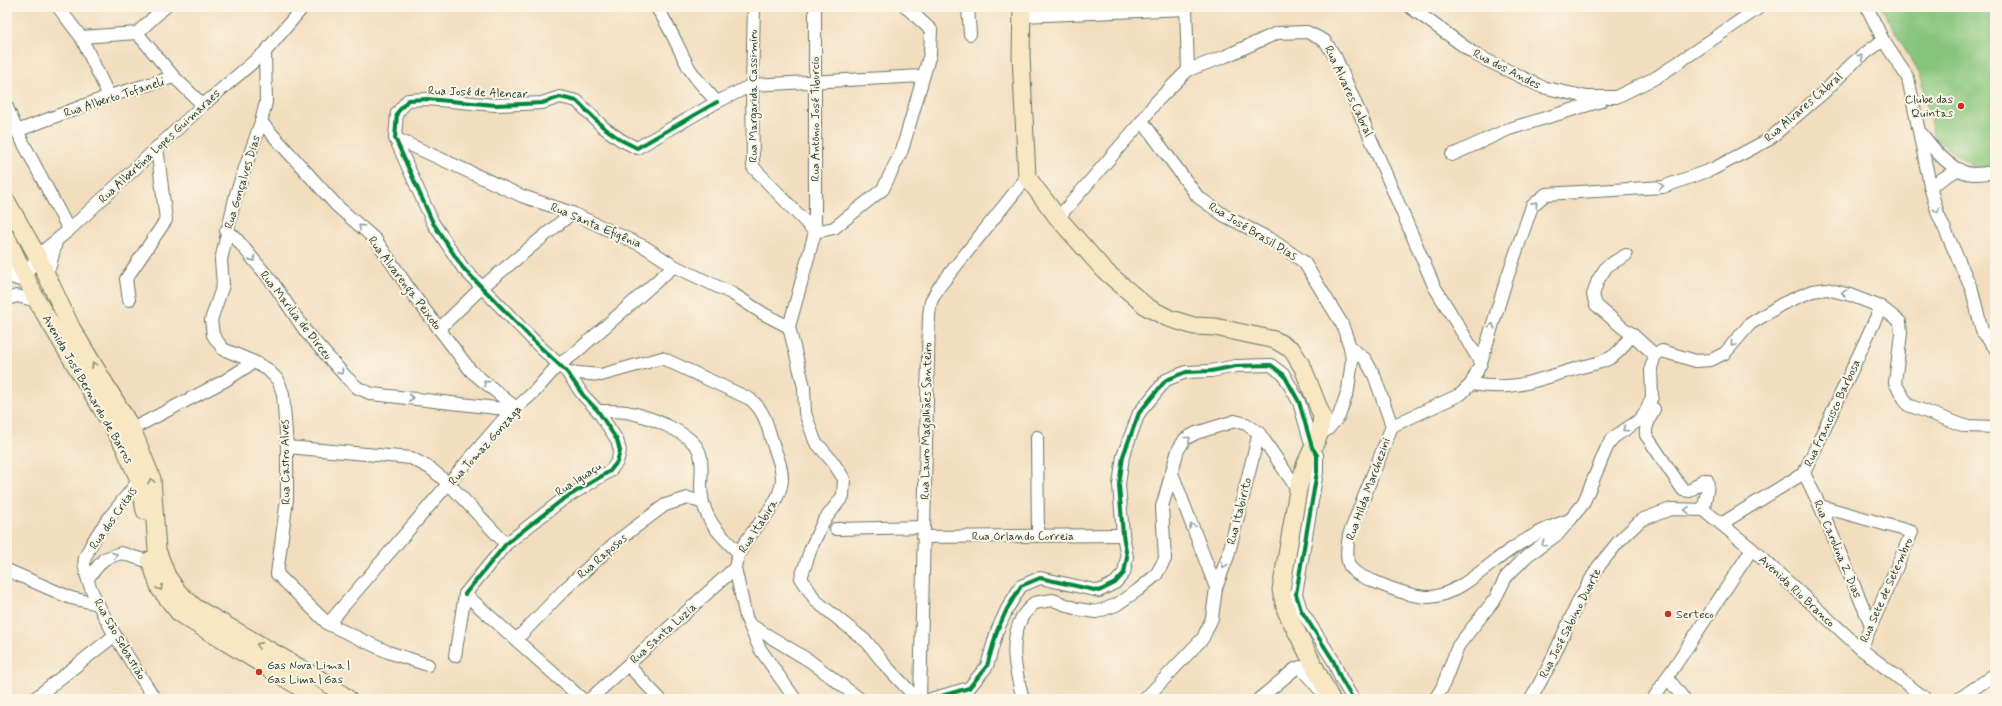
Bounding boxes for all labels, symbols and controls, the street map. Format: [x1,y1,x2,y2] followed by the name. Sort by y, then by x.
[746,29,762,163] street label: Rua Margarida Cassimiro
[1320,43,1376,140] street label: Rua Alvares Cabral
[1470,46,1543,94] street label: Rua dos Andes
[1856,54,1863,61] one-way arrow
[808,57,824,181] street label: Rua Antônio José Tiburcio
[1761,69,1846,146] street label: Rua Alvares Cabral
[62,74,167,122] street label: Rua Alberto Tofaneli
[428,83,528,103] street label: Rua José de Alencar
[95,86,224,207] street label: Rua Albertina Lopes Guimaraes
[1905,92,1954,122] place label: Clube das Quintas
[1956,101,1966,111] marker: Clube das Quintas
[221,134,265,231] street label: Rua Gonçalves Dias
[1658,182,1664,191] one-way arrow
[1205,199,1300,265] street label: Rua José Brasil Dias
[548,200,644,252] street label: Rua Santa Efigênia
[1531,201,1538,209] one-way arrow
[1932,207,1941,214] one-way arrow
[359,225,366,232] one-way arrow
[363,233,445,334] street label: Rua Alvarenga Peixoto
[248,254,255,262] one-way arrow
[255,268,335,363] street label: Rua Marilia de Dirceu
[1841,290,1847,298] one-way arrow
[38,312,137,467] street label: Avenida José Bernardo de Barros
[1488,323,1496,330] one-way arrow
[1730,339,1737,347] one-way arrow
[918,342,937,500] street label: Rua Lauro Magalhães Santeiro
[1801,357,1865,470] street label: Rua Francisco Barbosa
[91,362,98,369] one-way arrow
[337,368,344,375] one-way arrow
[483,380,490,387] one-way arrow
[408,393,414,402] one-way arrow
[445,402,526,489] street label: Rua Tomaz Gonzaga
[277,419,295,505] street label: Rua Castro Alves
[1622,424,1629,432] one-way arrow
[1343,436,1395,543] street label: Rua Hilda Marchezini
[1183,437,1191,444] one-way arrow
[552,459,605,501] street label: Rua Iguaçu
[1224,476,1256,546] street label: Rua Itabirito
[147,478,156,484] one-way arrow
[86,484,141,553] street label: Rua dos Critais
[736,496,783,556] street label: Rua Itabira
[1809,498,1865,601] street label: Rua Carolina Z. Dias
[1684,506,1690,514] one-way arrow
[1188,522,1196,529] one-way arrow
[972,529,1074,545] street label: Rua Orlando Correia
[574,530,631,583] street label: Rua Raposos
[1857,535,1917,645] street label: Rua Sete de Setembro
[1541,539,1548,546] one-way arrow
[112,551,119,560] one-way arrow
[1755,552,1838,631] street label: Avenida Rio Branco
[1221,562,1229,569] one-way arrow
[1536,565,1606,681] street label: Rua José Sabino Duarte
[156,584,163,591] one-way arrow
[89,596,149,683] street label: Rua São Sebastião
[627,600,700,668] street label: Rua Santa Luzia
[1676,607,1714,623] place label: Serteco
[1663,609,1673,619] marker: Serteco
[256,643,263,650] one-way arrow
[267,658,350,688] place label: Gas Nova Lima | Gas Lima | Gas
[254,667,264,677] marker: Gas Nova Lima | Gas Lima | Gas

